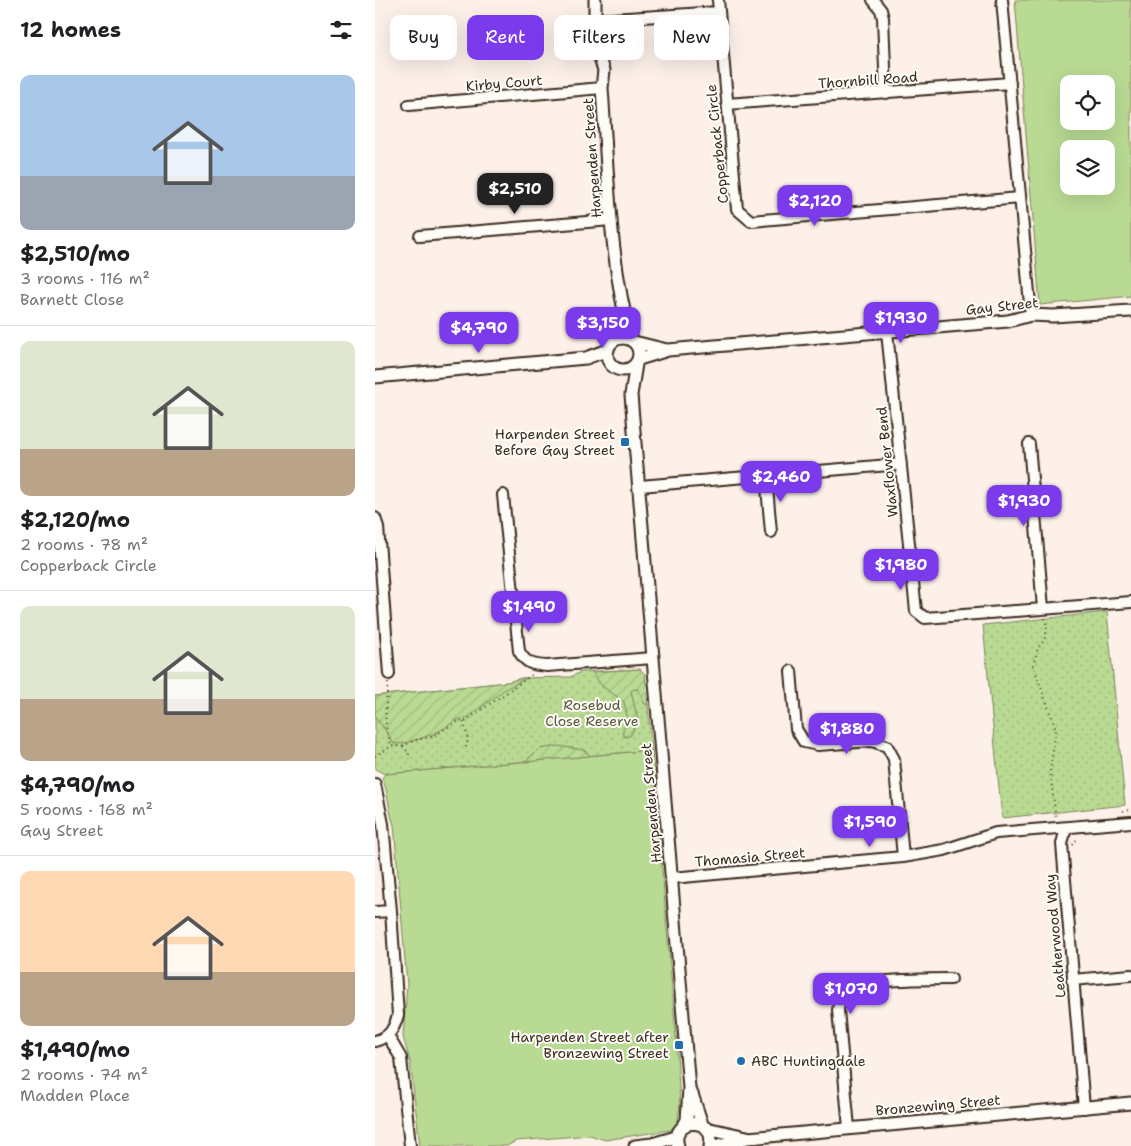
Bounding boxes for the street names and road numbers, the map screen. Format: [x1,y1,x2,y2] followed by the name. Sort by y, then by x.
[818,68,919,92] street label: Thornbill Road
[465,71,543,95] street label: Kirby Court
[702,83,732,204] street label: Copperback Circle
[579,97,605,219] street label: Harpenden Street
[965,293,1039,319] street label: Gay Street
[872,406,902,518] street label: Waxflower Bend
[637,742,665,864] street label: Harpenden Street
[694,843,806,871] street label: Thomasia Street
[1041,873,1069,999] street label: Leatherwood Way
[875,1091,1001,1119] street label: Bronzewing Street

